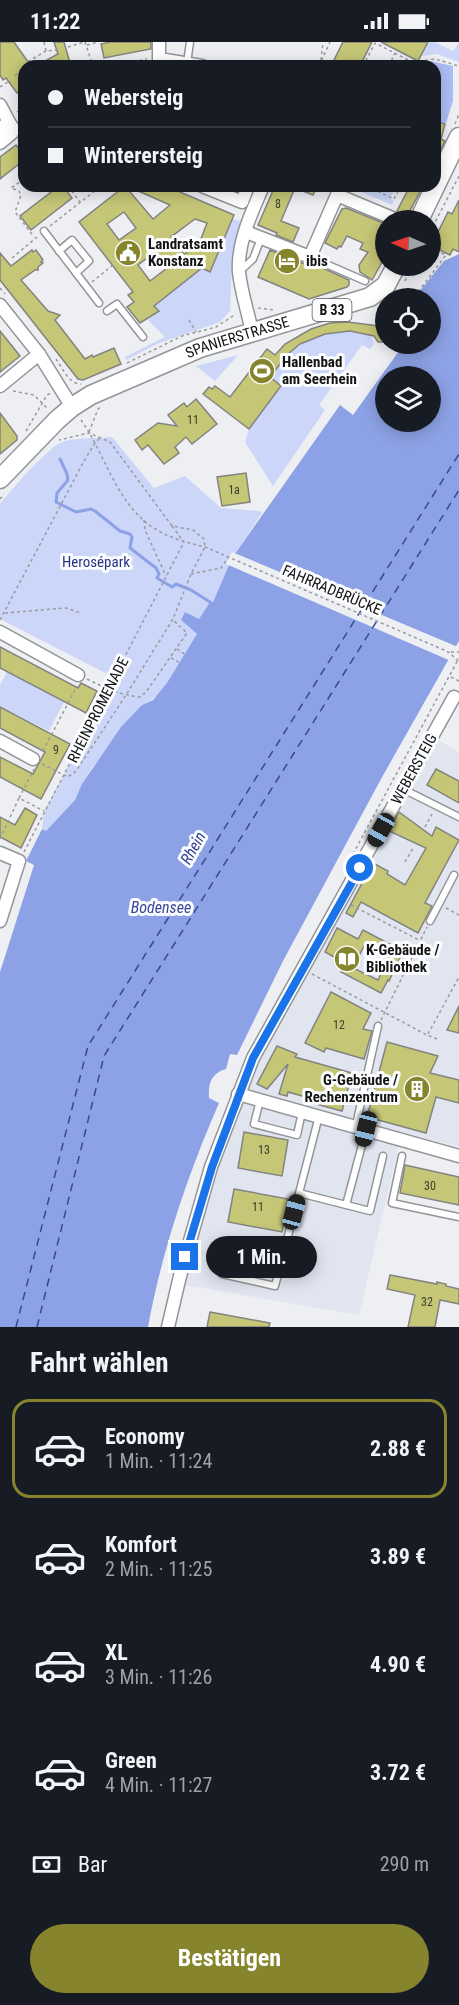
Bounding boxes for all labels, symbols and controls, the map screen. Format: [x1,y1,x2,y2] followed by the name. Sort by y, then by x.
[30,9,81,34] text: 11:22
[84,85,183,110] text: Webersteig
[84,143,203,168] text: Winterersteig
[275,197,281,211] house number: 8
[375,210,441,276] north arrow
[375,210,441,432] map controls
[148,235,223,270] place label: Landratsamt Konstanz
[113,238,143,268] public building icon: Landratsamt Konstanz
[272,246,302,276] hotel icon: ibis
[306,252,328,270] place label: ibis
[375,288,441,354] button: locate
[312,299,352,321] road number: B 33
[183,313,291,362] street label: SPANIERSTRASSE
[282,353,357,388] place label: Hallenbad am Seerhein
[247,356,277,386] sports icon: Hallenbad am Seerhein
[375,366,441,432] button: layers
[187,413,199,427] house number: 11
[228,483,240,497] house number: 1a
[62,553,130,571] park label: Herosépark
[280,561,384,619] street label: FAHRRADBRÜCKE
[64,654,132,766] street label: RHEINPROMENADE
[387,730,441,808] street label: WEBERSTEIG
[53,743,59,757] house number: 9
[364,810,398,850] car
[176,828,210,868] water label: Rhein
[346,854,373,881] route start
[131,898,191,917] water label: Bodensee
[366,941,439,976] place label: K-Gebäude / Bibliothek
[332,944,362,974] library icon: K-Gebäude / Bibliothek
[333,1018,345,1032] house number: 12
[304,1071,398,1106] place label: G-Gebäude / Rechenzentrum
[402,1074,432,1104] building icon: G-Gebäude / Rechenzentrum
[353,1109,379,1149] car
[258,1143,270,1157] house number: 13
[424,1179,436,1193] house number: 30
[281,1192,307,1232] car
[252,1200,264,1214] house number: 11
[206,1236,317,1278] callout: 1 Min.
[171,1243,198,1270] route end
[236,1245,287,1269] text: 1 Min.
[421,1295,433,1309] house number: 32
[30,1347,169,1379] text: Fahrt wählen
[33,1422,87,1476] icon: car
[105,1424,185,1449] text: Economy
[370,1436,426,1461] text: 2.88 €
[105,1449,212,1473] text: 1 Min. · 11:24
[33,1530,87,1584] icon: car
[105,1532,177,1557] text: Komfort
[370,1544,426,1569] text: 3.89 €
[105,1557,212,1581] text: 2 Min. · 11:25
[33,1638,87,1692] icon: car
[105,1640,128,1665] text: XL
[370,1652,426,1677] text: 4.90 €
[105,1665,212,1689] text: 3 Min. · 11:26
[33,1746,87,1800] icon: car
[105,1748,157,1773] text: Green
[370,1760,426,1785] text: 3.72 €
[105,1773,212,1797] text: 4 Min. · 11:27
[30,1848,63,1881] icon: cash
[78,1852,107,1877] text: Bar
[380,1852,429,1876] text: 290 m
[30,1924,429,1993] button: Bestätigen

